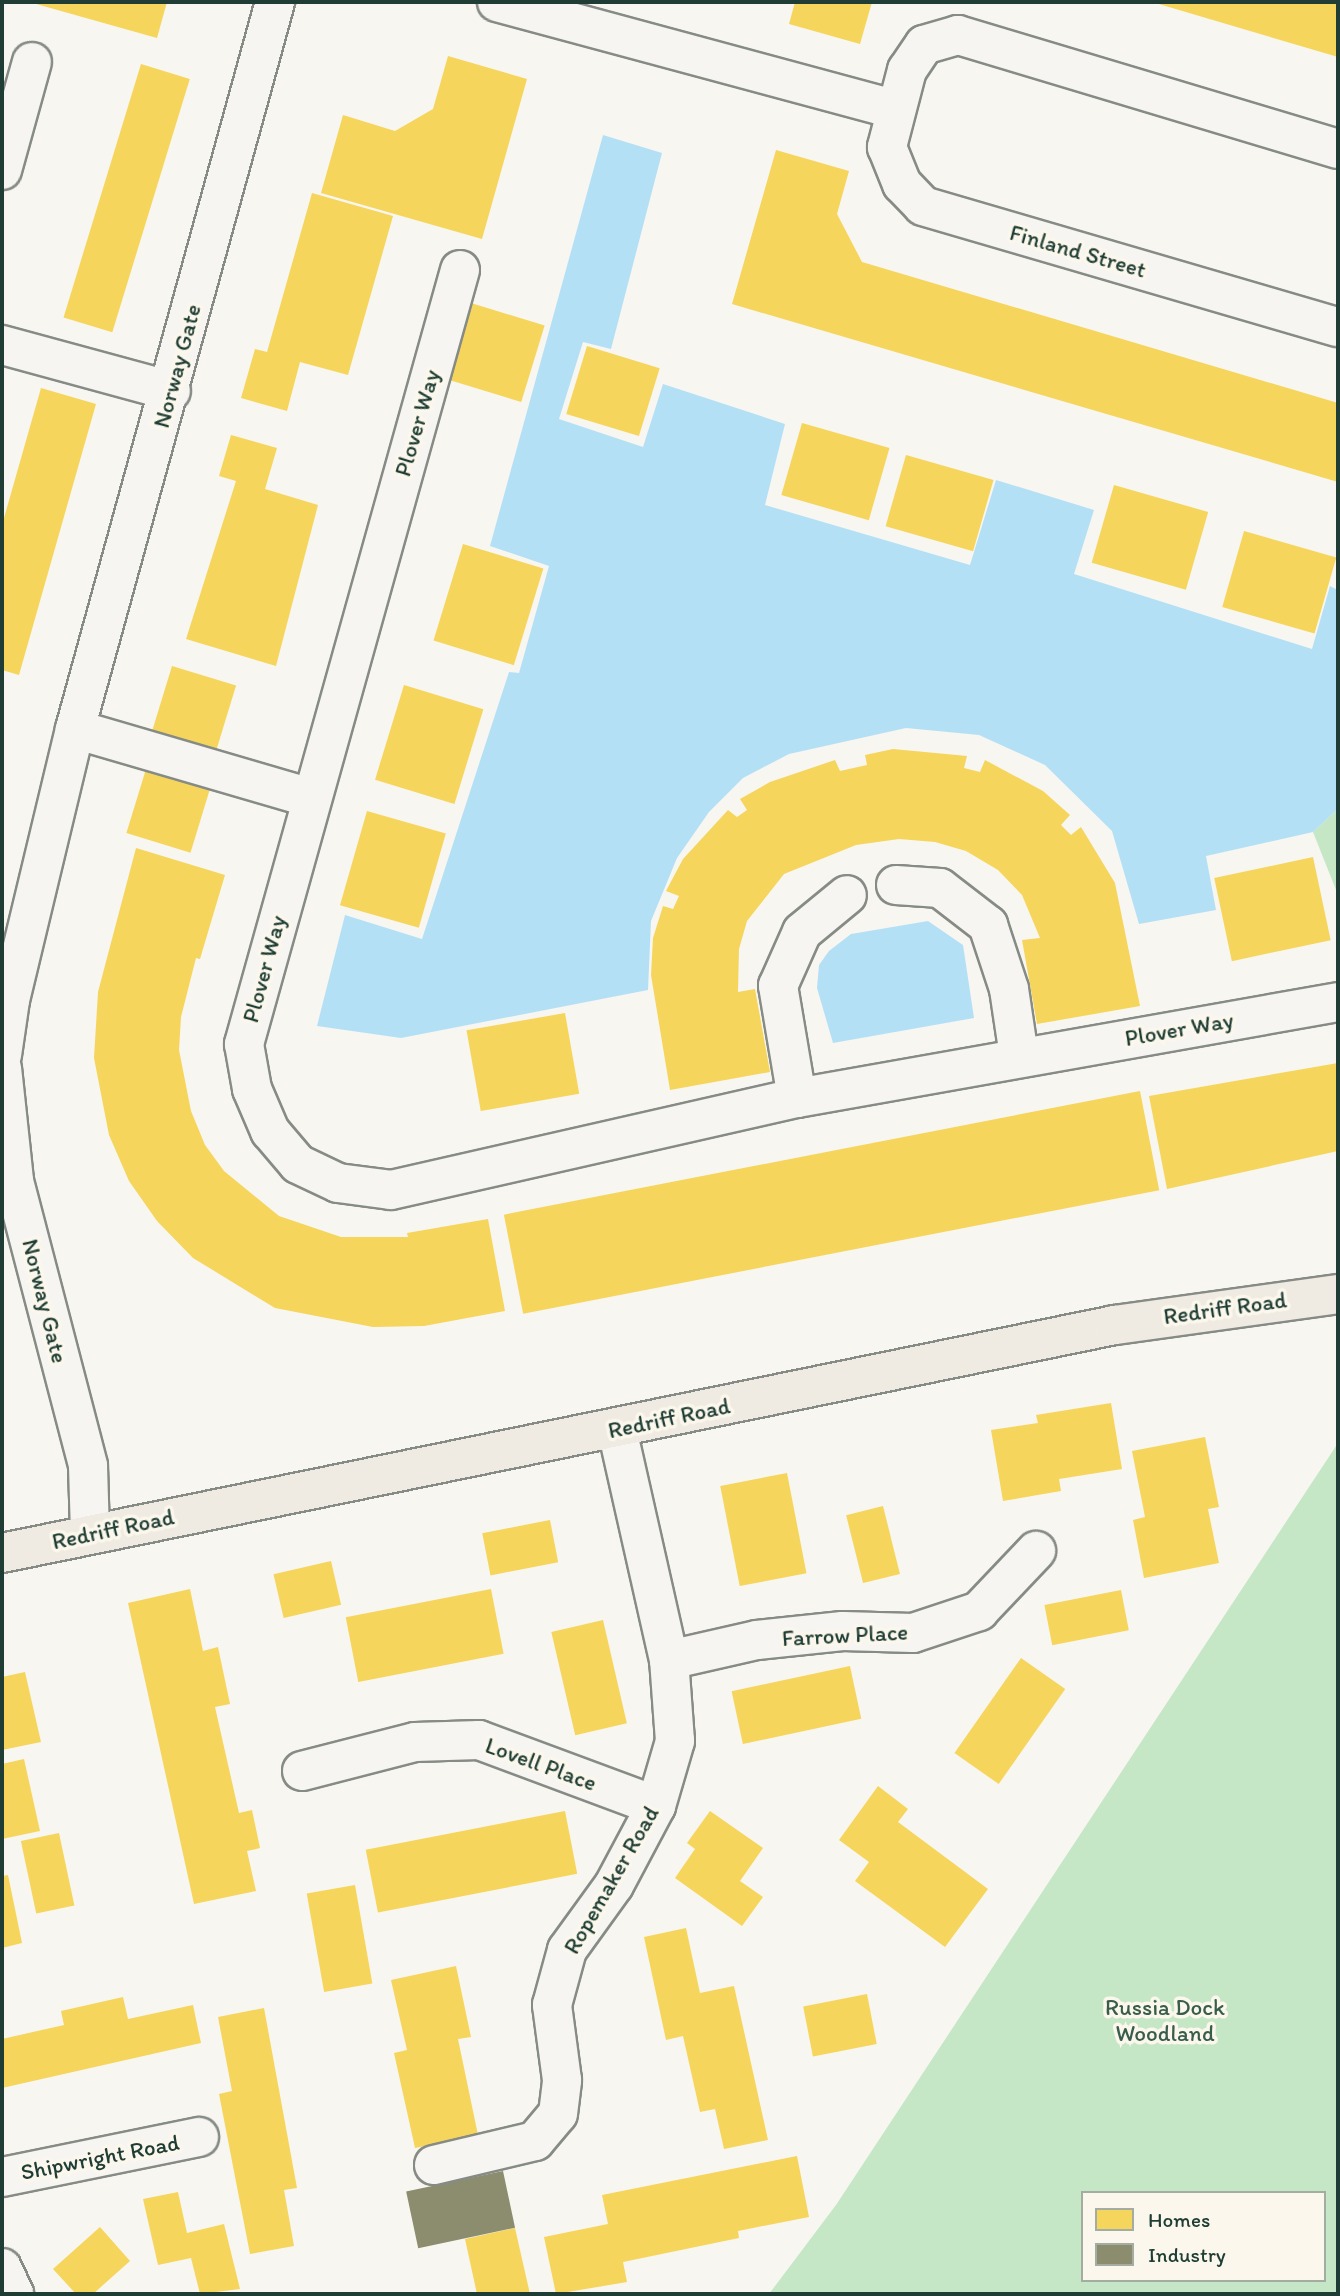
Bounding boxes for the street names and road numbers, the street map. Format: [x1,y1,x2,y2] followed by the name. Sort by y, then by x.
[1007,218,1149,284] street label: Finland Street
[147,301,207,431] street label: Norway Gate
[389,367,445,479] street label: Plover Way
[237,913,291,1025] street label: Plover Way
[1123,1006,1235,1052] street label: Plover Way
[16,1236,74,1366] street label: Norway Gate
[1162,1286,1288,1330] street label: Redriff Road
[606,1392,732,1444] street label: Redriff Road
[50,1503,176,1555] street label: Redriff Road
[781,1618,909,1652] street label: Farrow Place
[482,1731,600,1797] street label: Lovell Place
[558,1801,664,1959] street label: Ropemaker Road
[19,2128,181,2186] street label: Shipwright Road

